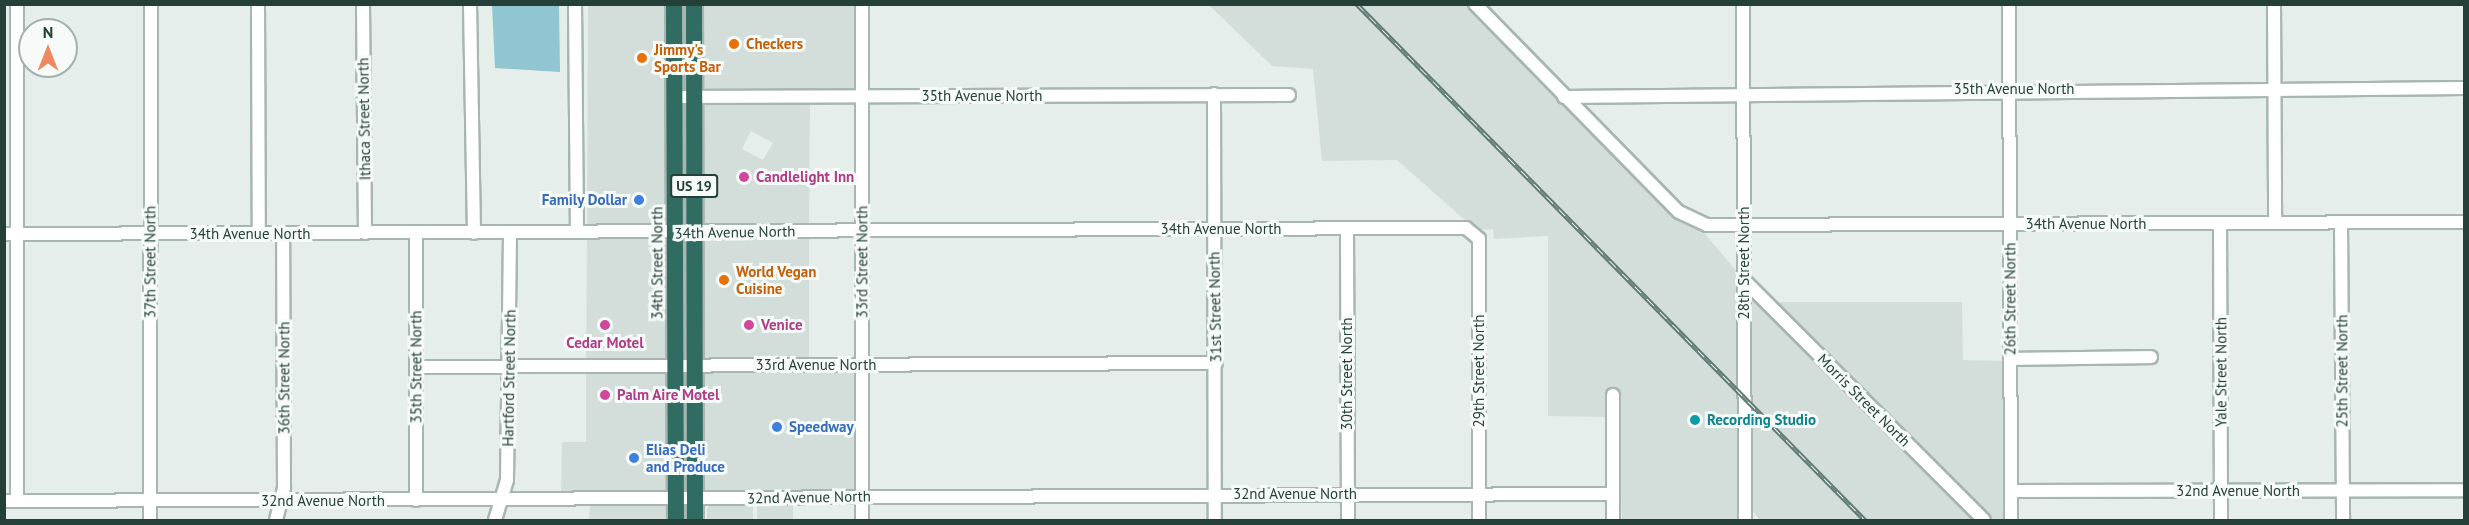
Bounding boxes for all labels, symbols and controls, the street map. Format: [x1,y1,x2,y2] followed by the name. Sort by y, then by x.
[18,18,78,78] north arrow
[43,22,53,42] text: N
[746,35,803,53] place label: Checkers
[727,37,741,51] marker: Checkers
[654,40,721,75] place label: Jimmy's Sports Bar
[635,51,649,65] marker: Jimmy's Sports Bar
[354,58,374,180] street label: Ithaca Street North
[1953,80,2075,98] street label: 35th Avenue North
[921,87,1043,105] street label: 35th Avenue North
[756,168,854,186] place label: Candlelight Inn
[737,170,751,184] marker: Candlelight Inn
[670,175,718,197] road number: US 19
[541,191,627,209] place label: Family Dollar
[632,193,646,207] marker: Family Dollar
[141,206,159,318] street label: 37th Street North
[853,206,871,318] street label: 33rd Street North
[648,207,666,319] street label: 34th Street North
[1735,207,1753,319] street label: 28th Street North
[2025,215,2147,233] street label: 34th Avenue North
[1160,220,1282,238] street label: 34th Avenue North
[674,222,796,242] street label: 34th Avenue North
[189,225,311,243] street label: 34th Avenue North
[2001,243,2019,355] street label: 26th Street North
[1205,251,1225,363] street label: 31st Street North
[736,262,817,297] place label: World Vegan Cuisine
[717,273,731,287] marker: World Vegan Cuisine
[499,309,519,447] street label: Hartford Street North
[407,311,425,423] street label: 35th Street North
[1470,315,1488,427] street label: 29th Street North
[2333,315,2351,427] street label: 25th Street North
[761,316,803,334] place label: Venice
[2212,317,2230,427] street label: Yale Street North
[598,318,612,332] marker: Cedar Motel
[742,318,756,332] marker: Venice
[1338,318,1356,430] street label: 30th Street North
[275,322,293,434] street label: 36th Street North
[566,334,644,352] place label: Cedar Motel
[1814,350,1914,450] street label: Morris Street North
[755,356,877,374] street label: 33rd Avenue North
[617,386,720,404] place label: Palm Aire Motel
[598,388,612,402] marker: Palm Aire Motel
[1707,411,1816,429] place label: Recording Studio
[1688,413,1702,427] marker: Recording Studio
[789,418,854,436] place label: Speedway
[770,420,784,434] marker: Speedway
[646,440,725,475] place label: Elias Deli and Produce
[627,451,641,465] marker: Elias Deli and Produce
[2176,482,2300,500] street label: 32nd Avenue North
[1233,485,1357,503] street label: 32nd Avenue North
[747,487,871,507] street label: 32nd Avenue North
[261,492,385,510] street label: 32nd Avenue North

